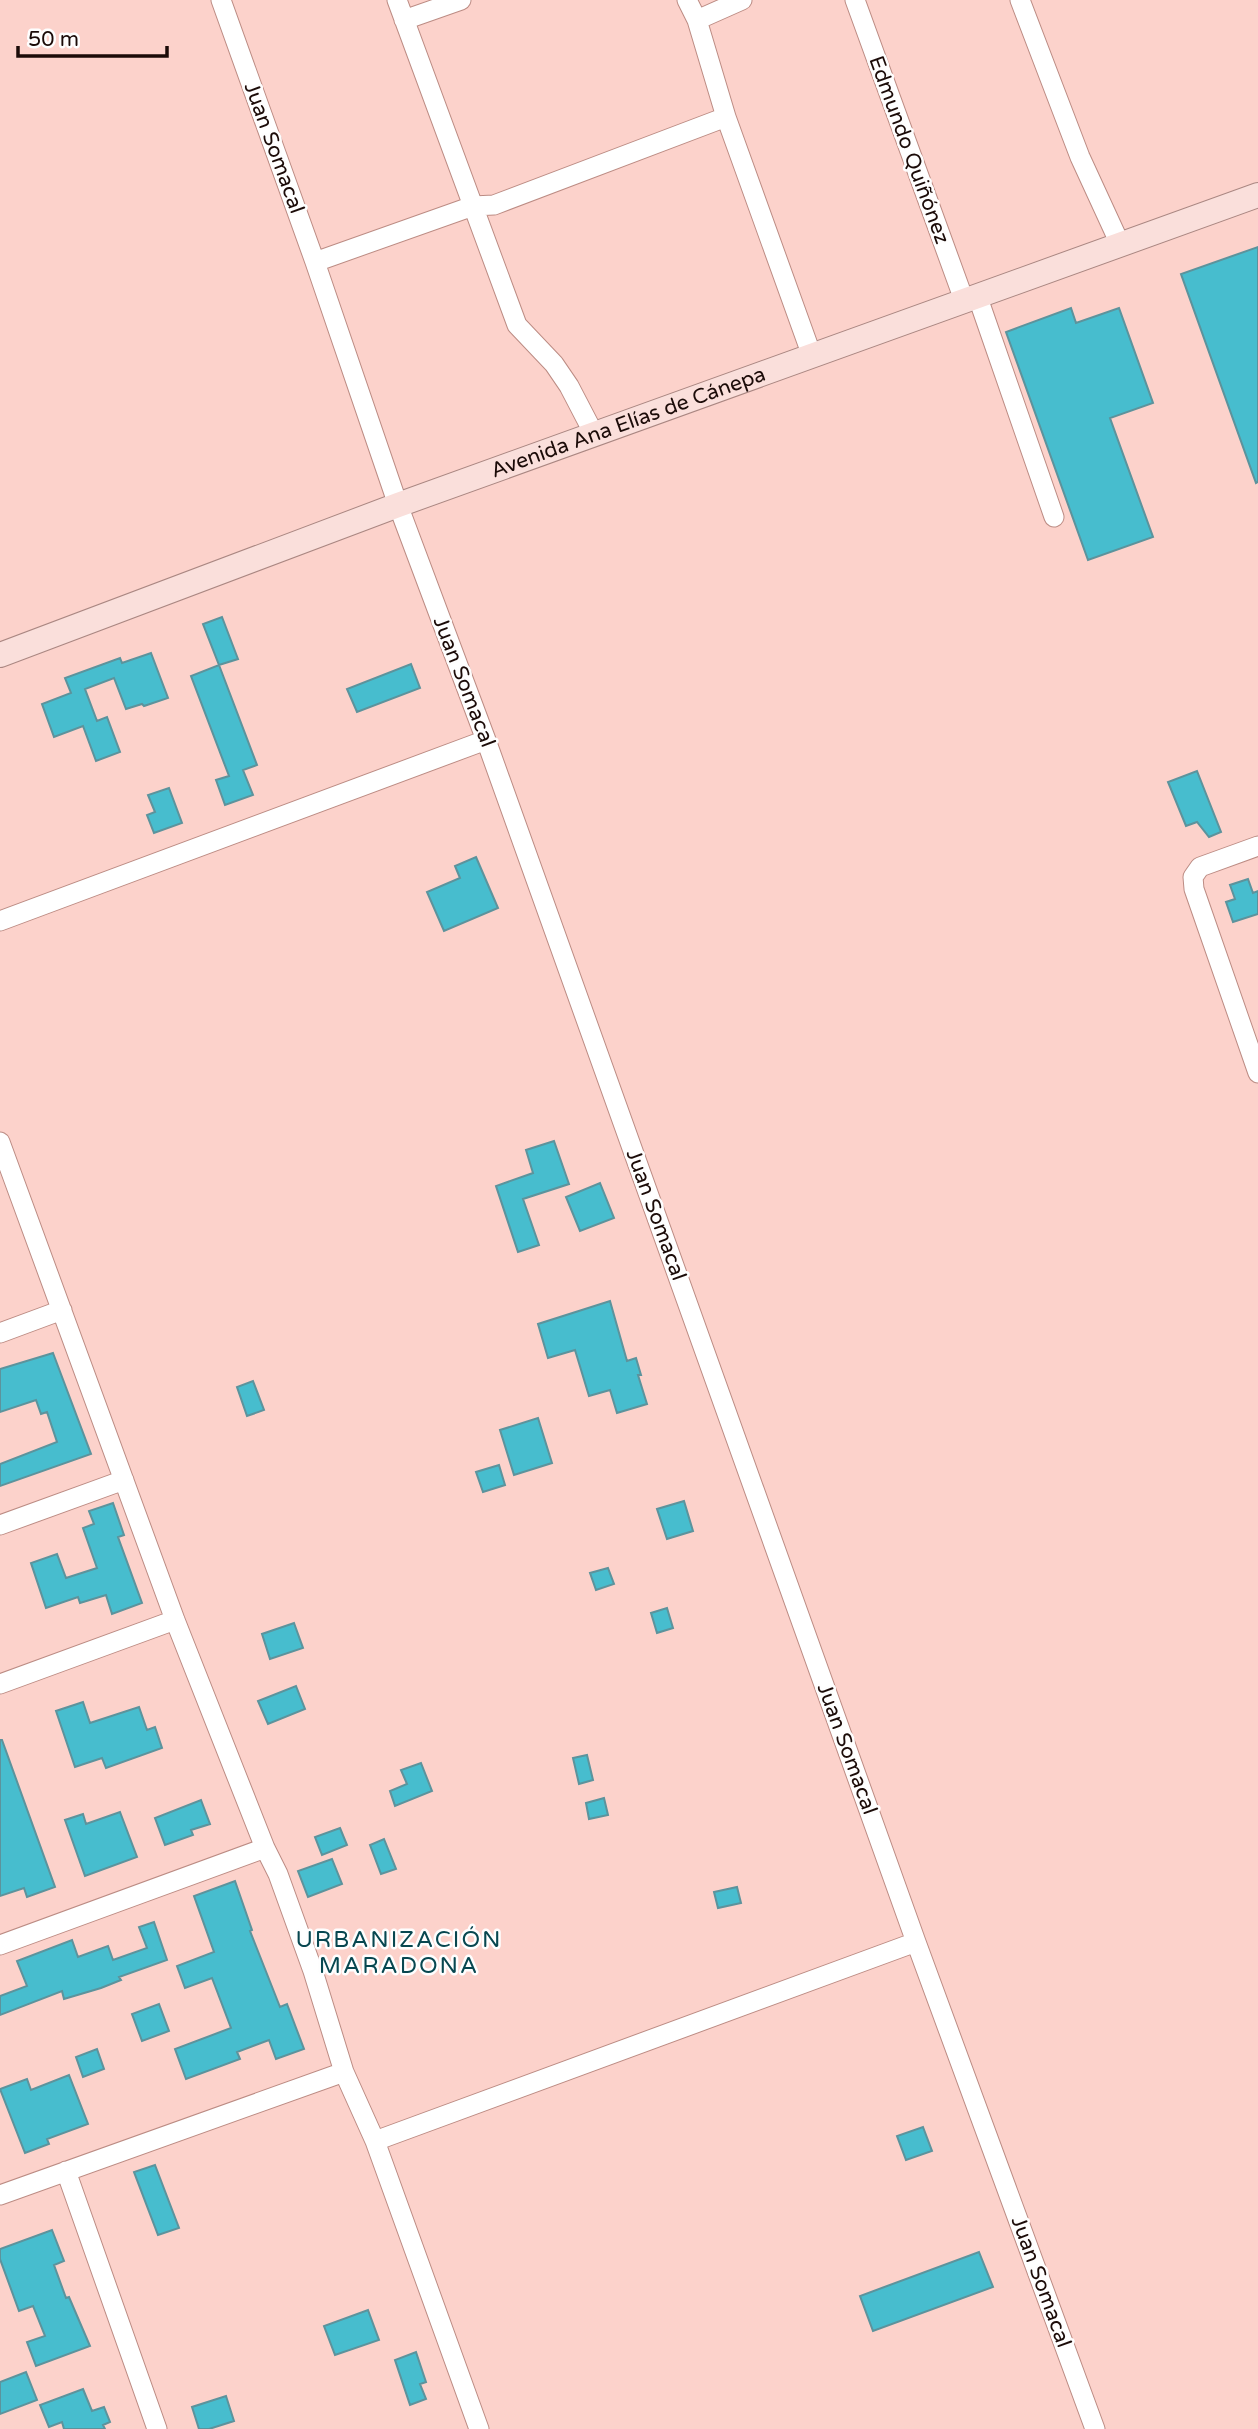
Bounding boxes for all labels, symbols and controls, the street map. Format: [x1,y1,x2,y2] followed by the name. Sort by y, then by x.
[18,14,166,58] scale bar
[28,27,79,52] text: 50 m
[863,53,955,247] street label: Edmundo Quiñónez
[239,79,309,217] street label: Juan Somacal
[487,361,769,483] street label: Avenida Ana Elías de Cánepa
[428,613,500,751] street label: Juan Somacal
[621,1146,691,1284] street label: Juan Somacal
[812,1680,882,1818] street label: Juan Somacal
[295,1926,503,1980] district label: URBANIZACIÓN MARADONA
[1006,2213,1076,2351] street label: Juan Somacal

